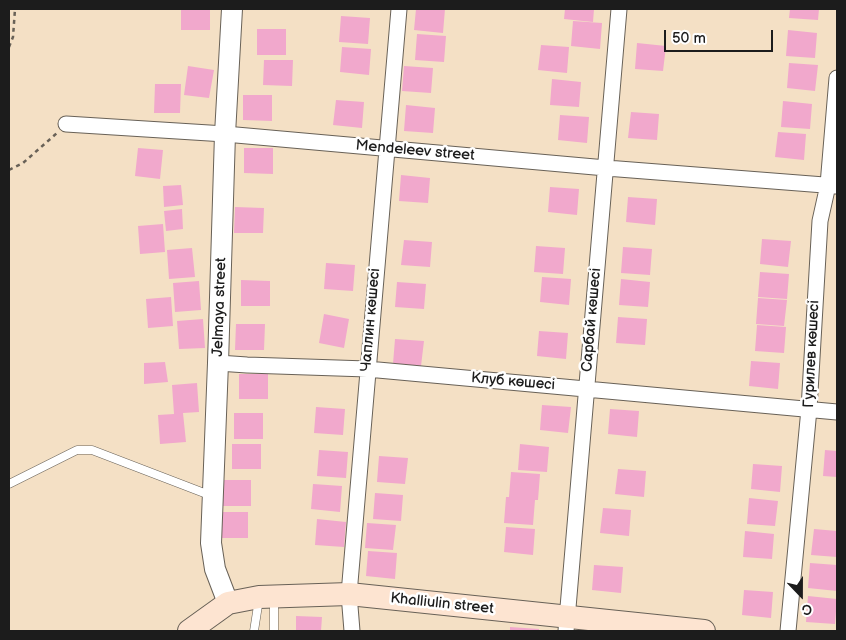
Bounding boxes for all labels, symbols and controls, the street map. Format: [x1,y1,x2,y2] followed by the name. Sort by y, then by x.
[666,20,775,52] scale bar
[672,29,706,48] text: 50 m
[355,137,475,165] street label: Mendeleev street
[209,257,231,357] street label: Jelmaya street
[358,267,384,373] street label: Чаплин көшесі
[578,267,606,373] street label: Сарбай көшесі
[800,300,824,408] street label: Гурилев көшесі
[470,369,556,395] street label: Клуб көшесі
[776,570,826,620] north arrow
[389,590,495,618] street label: Khalliulin street
[799,600,815,619] text: С

